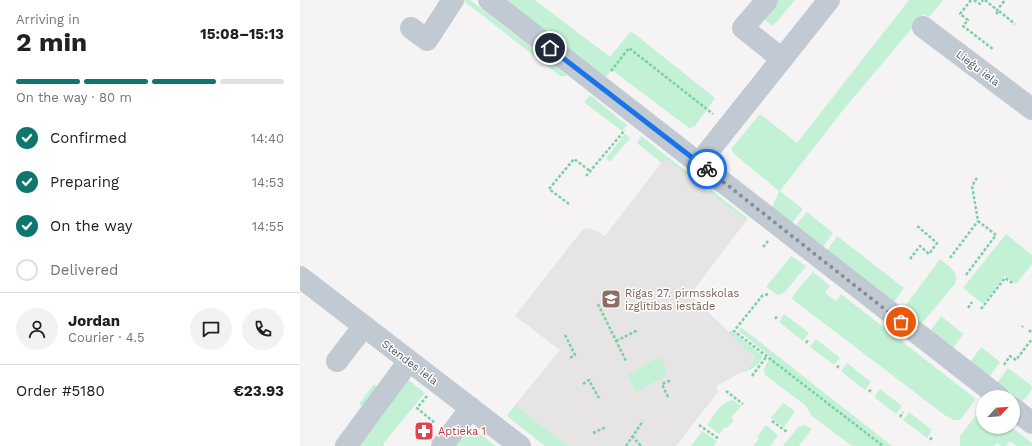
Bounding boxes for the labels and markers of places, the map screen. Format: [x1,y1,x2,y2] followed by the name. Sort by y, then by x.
[533,31,567,65] pin
[625,287,739,313] place label: Rīgas 27. pirmsskolas izglītības iestāde
[600,288,622,310] school or university icon: Rīgas 27. pirmsskolas izglītības iestāde
[884,305,918,339] pin
[413,420,435,442] pharmacy icon: Aptieka 1
[438,425,486,438] place label: Aptieka 1

